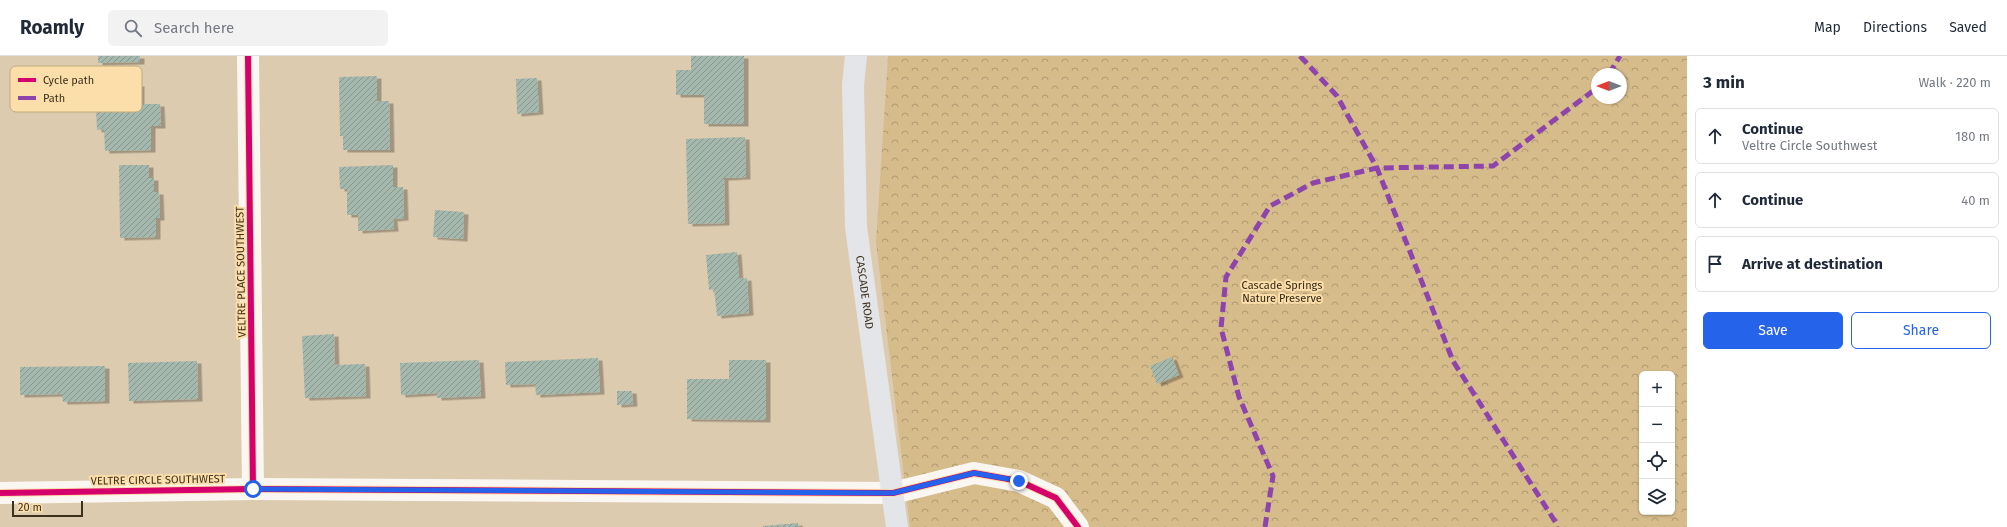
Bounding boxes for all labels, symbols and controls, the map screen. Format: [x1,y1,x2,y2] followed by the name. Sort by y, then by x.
[108,10,388,46] search box
[20,16,84,39] text: Roamly
[122,17,144,39] icon: search
[154,19,234,37] text: Search here
[1814,19,1841,36] text: Map
[1863,19,1927,36] text: Directions
[1949,19,1987,36] text: Saved
[10,66,142,112] legend
[1591,68,1627,104] north arrow
[1703,72,1745,93] text: 3 min
[43,74,94,87] text: Cycle path
[1919,75,1991,90] text: Walk · 220 m
[43,92,65,105] text: Path
[1742,120,1803,138] text: Continue
[1704,125,1726,147] icon: ahead
[1955,129,1990,144] text: 180 m
[1742,138,1877,153] text: Veltre Circle Southwest
[1704,189,1726,211] icon: ahead
[1742,191,1803,209] text: Continue
[1961,193,1990,208] text: 40 m
[233,206,249,338] street label: VELTRE PLACE SOUTHWEST
[1704,253,1726,275] icon: arrive
[853,254,876,330] street label: CASCADE ROAD
[1742,255,1883,273] text: Arrive at destination
[1242,279,1322,305] park label: Cascade Springs Nature Preserve
[1703,312,1843,349] button: Save
[1851,312,1991,349] button: Share
[1639,371,1675,515] map controls
[1639,371,1675,407] button: +
[1639,407,1675,443] button: −
[1639,443,1675,479] button: locate
[91,472,226,488] street label: VELTRE CIRCLE SOUTHWEST
[1010,472,1028,490] route end
[1639,479,1675,515] button: layers
[244,480,262,498] route start
[12,499,83,518] scale bar
[18,501,42,514] text: 20 m

